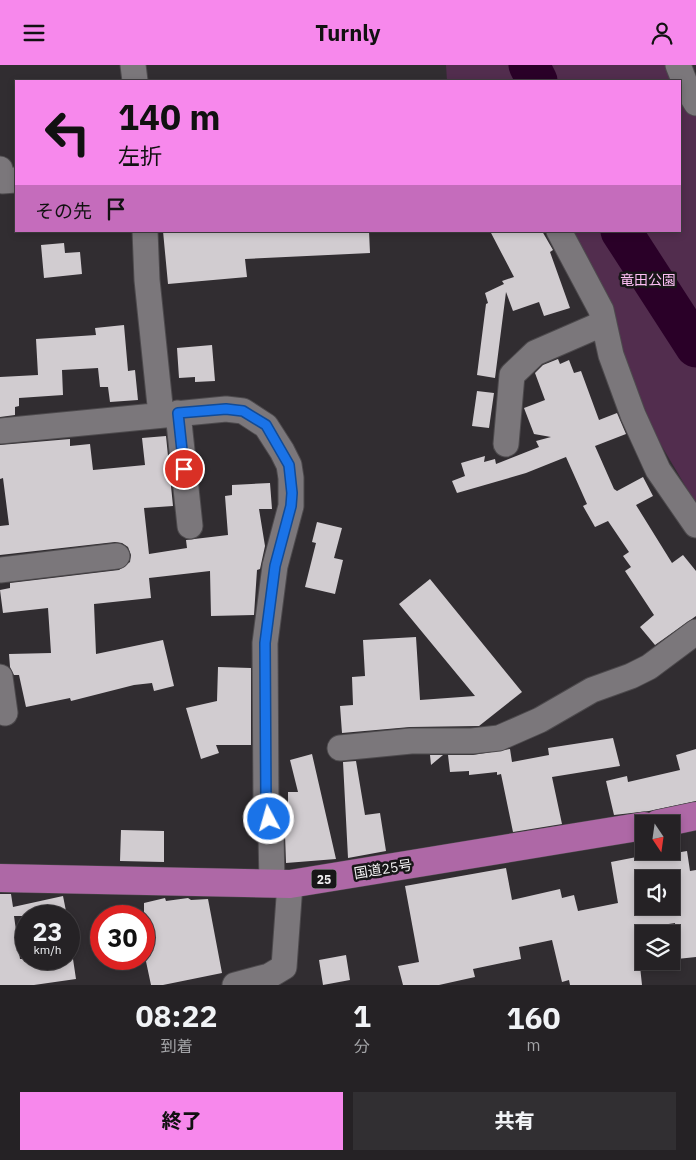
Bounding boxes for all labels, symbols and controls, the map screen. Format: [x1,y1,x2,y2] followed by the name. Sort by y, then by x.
[315,18,381,47] text: Turnly
[20,19,48,47] icon: menu
[648,19,676,47] icon: person
[118,94,221,140] text: 140 m
[35,100,100,165] icon: left
[118,141,162,170] text: 左折
[102,195,130,223] icon: arrive
[35,199,92,223] text: その先
[620,271,676,289] park label: 竜田公園
[163,448,205,490] pin
[170,455,198,483] icon: arrive
[242,792,294,844] position arrow
[635,815,680,860] north arrow
[635,815,680,970] map controls
[353,856,413,882] street label: 国道25号
[312,869,336,889] road number: 25
[635,870,680,915] button: sound
[90,905,155,970] speed limit sign: 30
[32,915,63,948] text: 23
[635,925,680,970] button: layers
[33,942,62,957] text: km/h
[136,996,217,1035] text: 08:22
[353,996,371,1035] text: 1
[506,998,560,1037] text: 160
[526,1035,540,1055] text: m
[160,1036,192,1056] text: 到着
[354,1036,370,1056] text: 分
[20,1092,343,1150] button: 終了
[353,1092,676,1150] button: 共有

